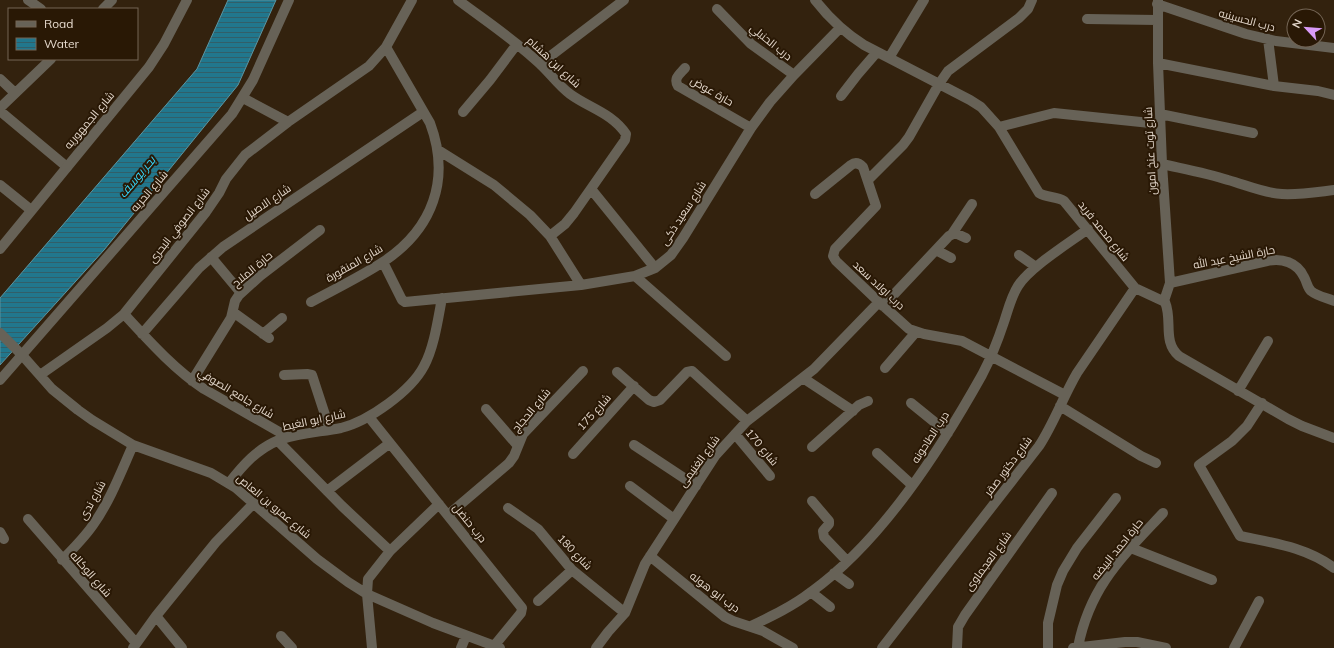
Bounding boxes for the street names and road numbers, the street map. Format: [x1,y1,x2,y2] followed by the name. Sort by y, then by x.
[1217,6,1277,34] street label: درب الحسينيه
[746,21,795,65] street label: درب الحنبلي
[523,33,584,91] street label: شارع ابن هشام
[688,73,736,109] street label: حارة عوض
[61,88,118,152] street label: شارع الجمهوريه
[1141,107,1160,195] street label: شارع توت عنخ امون
[127,167,172,215] street label: شارع الحريه
[657,178,710,248] street label: شارع سعيد ذكى
[241,181,294,224] street label: شارع الاصيل
[145,184,214,267] street label: شارع الصوفي البحرى
[1075,198,1133,265] street label: شارع محمد فريد
[323,241,386,286] street label: شارع المنقورة
[1192,241,1276,273] street label: حارة الشيخ عبد الله
[229,248,276,291] street label: حارة الملاح
[850,257,908,313] street label: درب اولاد سعد
[194,365,277,423] street label: شارع جامع الصوفي
[509,385,554,435] street label: شارع الحجاج
[574,391,615,434] street label: شارع 175
[281,406,347,435] street label: شارع ابو الغيط
[908,408,952,466] street label: درب الطاحونه
[742,426,782,469] street label: شارع 170
[675,432,723,490] street label: شارع الغنيمى
[980,433,1036,500] street label: شارع دكتور صقر
[233,471,314,542] street label: شارع عمرو بن العاص
[75,478,109,523] street label: شارع ندى
[450,501,490,545] street label: درب حنضل
[1088,515,1146,583] street label: حارة احمد البيضه
[962,528,1015,594] street label: شارع العجماوى
[554,531,595,573] street label: شارع 180
[67,548,115,600] street label: شارع الوكاله
[687,569,743,615] street label: درب ابو هوله

